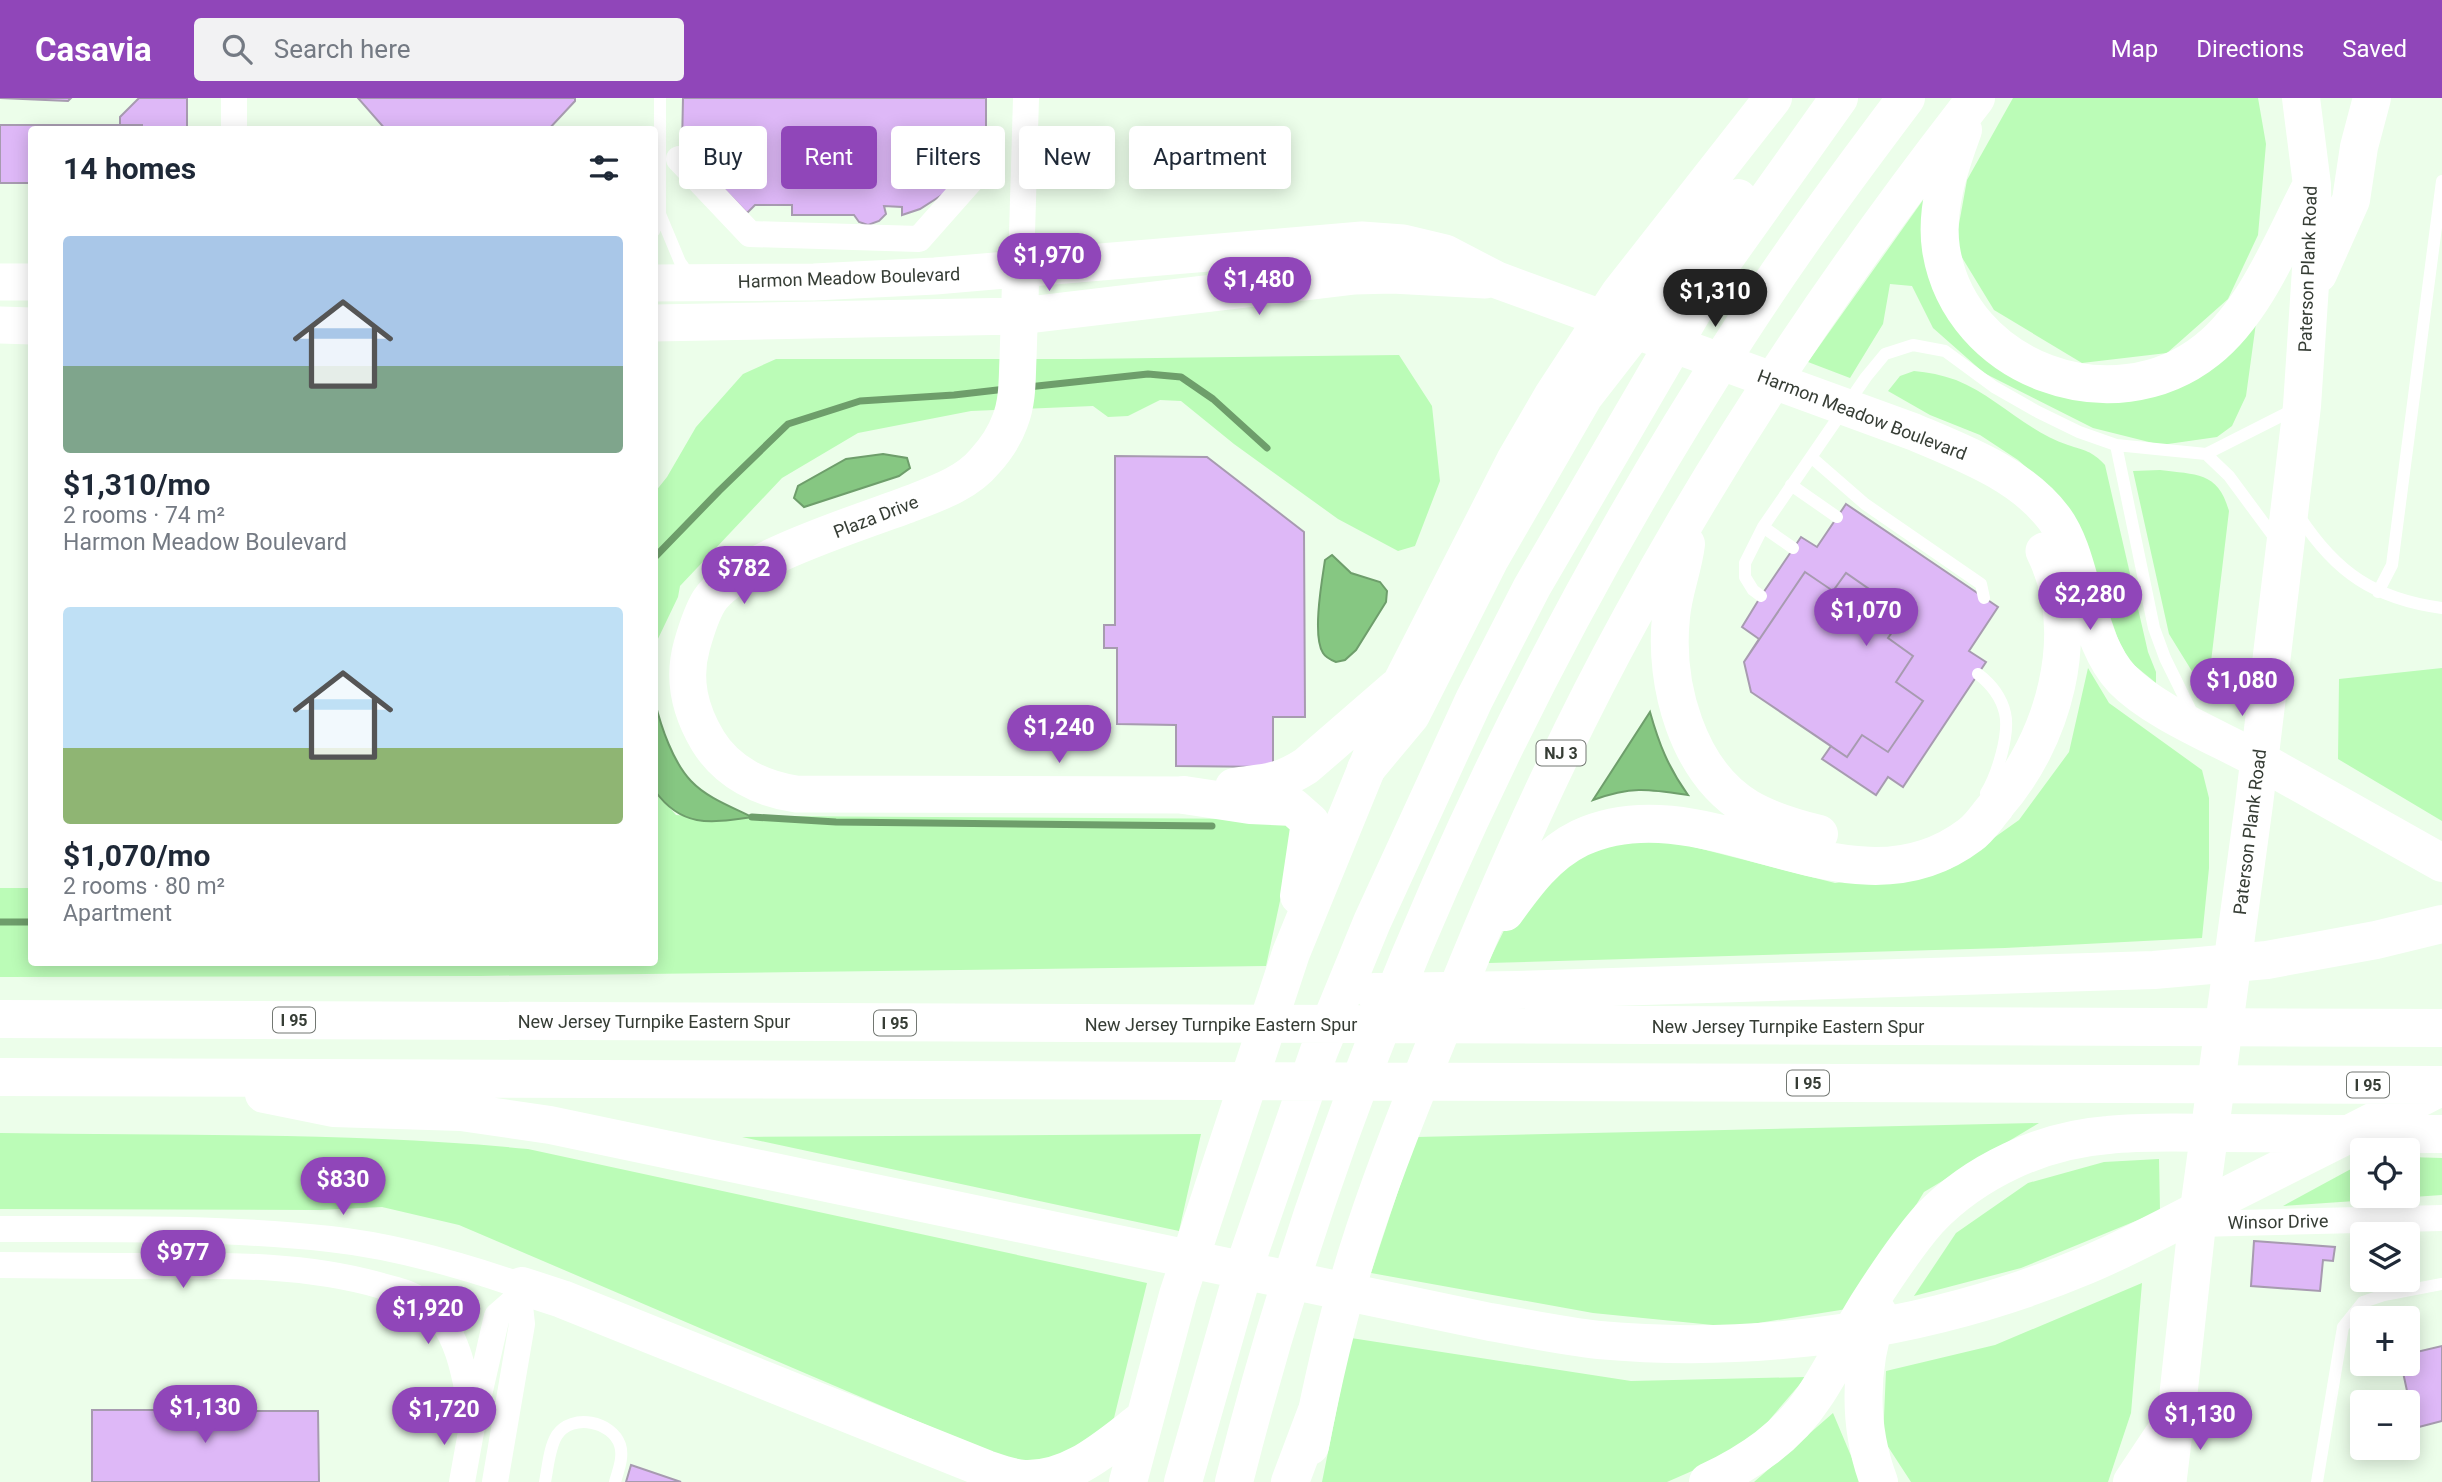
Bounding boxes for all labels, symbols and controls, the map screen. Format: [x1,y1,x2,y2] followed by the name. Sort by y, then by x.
[194,18,684,81] search box
[35,30,152,69] text: Casavia
[218,30,256,68] icon: search
[274,34,411,64] text: Search here
[2111,35,2158,63] text: Map
[2196,35,2304,63] text: Directions
[2342,35,2407,63] text: Saved
[679,126,767,189] chip: Buy
[781,126,877,189] chip: Rent
[891,126,1005,189] chip: Filters
[1019,126,1115,189] chip: New
[1129,126,1291,189] chip: Apartment
[585,149,623,187] icon: filters
[63,151,196,186] text: 14 homes
[2294,185,2321,353] street label: Paterson Plank Road
[992,234,1106,293] pin: $1,970
[1013,242,1085,269] text: $1,970
[1202,258,1316,317] pin: $1,480
[738,263,960,292] street label: Harmon Meadow Boulevard
[1223,266,1295,293] text: $1,480
[1658,270,1772,329] pin: $1,310
[1679,278,1751,305] text: $1,310
[280,281,406,407] icon: home
[1755,365,1970,464] street label: Harmon Meadow Boulevard
[63,467,211,502] text: $1,310/mo
[830,491,921,542] street label: Plaza Drive
[63,502,225,529] text: 2 rooms · 74 m²
[63,529,347,556] text: Harmon Meadow Boulevard
[703,546,785,606] pin: $782
[718,555,770,582] text: $782
[2033,573,2147,632] pin: $2,280
[2054,581,2126,608] text: $2,280
[1809,588,1923,648] pin: $1,070
[1830,597,1902,624] text: $1,070
[280,652,406,778] icon: home
[2185,658,2299,718] pin: $1,080
[2206,667,2278,694] text: $1,080
[1002,706,1116,765] pin: $1,240
[1023,714,1095,741] text: $1,240
[1536,740,1586,766] road number: NJ 3
[2229,748,2270,916] street label: Paterson Plank Road
[63,838,211,873] text: $1,070/mo
[63,873,225,900] text: 2 rooms · 80 m²
[63,900,172,927] text: Apartment
[273,1008,315,1032] road number: I 95
[874,1010,916,1035] road number: I 95
[518,1011,790,1032] street label: New Jersey Turnpike Eastern Spur
[1085,1014,1357,1035] street label: New Jersey Turnpike Eastern Spur
[1652,1016,1924,1037] street label: New Jersey Turnpike Eastern Spur
[1787,1071,1829,1096] road number: I 95
[2347,1072,2389,1098] road number: I 95
[2350,1138,2420,1460] map controls
[2350,1138,2420,1208] button: locate
[302,1158,384,1217] pin: $830
[317,1166,369,1193] text: $830
[2227,1210,2329,1233] street label: Winsor Drive
[2350,1222,2420,1292] button: layers
[142,1230,224,1290] pin: $977
[157,1239,209,1266] text: $977
[371,1286,485,1346] pin: $1,920
[392,1295,464,1322] text: $1,920
[2350,1306,2420,1376] button: +
[148,1386,262,1445] pin: $1,130
[387,1388,501,1447] pin: $1,720
[2350,1390,2420,1460] button: −
[2143,1392,2257,1452] pin: $1,130
[169,1394,241,1421] text: $1,130
[408,1396,480,1423] text: $1,720
[2164,1401,2236,1428] text: $1,130

